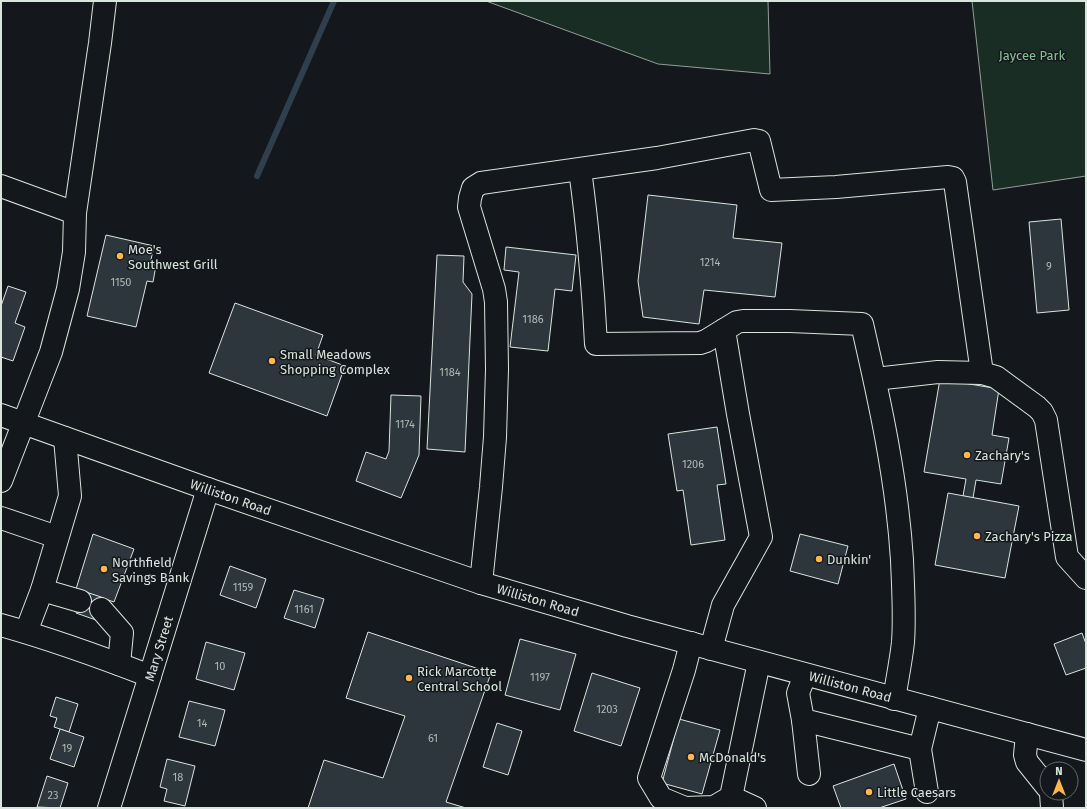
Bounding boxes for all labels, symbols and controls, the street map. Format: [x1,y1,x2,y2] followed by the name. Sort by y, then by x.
[999,48,1066,63] park label: Jaycee Park
[128,242,218,272] place label: Moe's Southwest Grill
[115,251,125,261] marker: Moe's Southwest Grill
[700,256,720,269] house number: 1214
[1046,260,1052,273] house number: 9
[110,276,132,289] house number: 1150
[522,313,544,326] house number: 1186
[280,347,390,377] place label: Small Meadows Shopping Complex
[267,356,277,366] marker: Small Meadows Shopping Complex
[439,366,461,379] house number: 1184
[395,418,415,431] house number: 1174
[975,448,1030,463] place label: Zachary's
[962,450,972,460] marker: Zachary's
[682,458,704,471] house number: 1206
[188,476,273,518] street label: Williston Road
[985,529,1073,544] place label: Zachary's Pizza
[972,531,982,541] marker: Zachary's Pizza
[827,552,871,567] place label: Dunkin'
[814,554,824,564] marker: Dunkin'
[112,555,189,585] place label: Northfield Savings Bank
[99,564,109,574] marker: Northfield Savings Bank
[233,581,253,594] house number: 1159
[495,581,581,619] street label: Williston Road
[294,603,314,616] house number: 1161
[141,614,176,683] street label: Mary Street
[215,660,225,673] house number: 10
[417,664,502,694] place label: Rick Marcotte Central School
[807,668,893,705] street label: Williston Road
[530,671,550,684] house number: 1197
[404,673,414,683] marker: Rick Marcotte Central School
[596,703,618,716] house number: 1203
[197,717,207,730] house number: 14
[428,732,438,745] house number: 61
[62,742,72,755] house number: 19
[699,750,766,765] place label: McDonald's
[686,752,696,762] marker: McDonald's
[1039,761,1079,801] north arrow
[1055,765,1063,778] text: N
[173,771,183,784] house number: 18
[877,785,956,800] place label: Little Caesars
[864,787,874,797] marker: Little Caesars
[48,789,58,802] house number: 23

